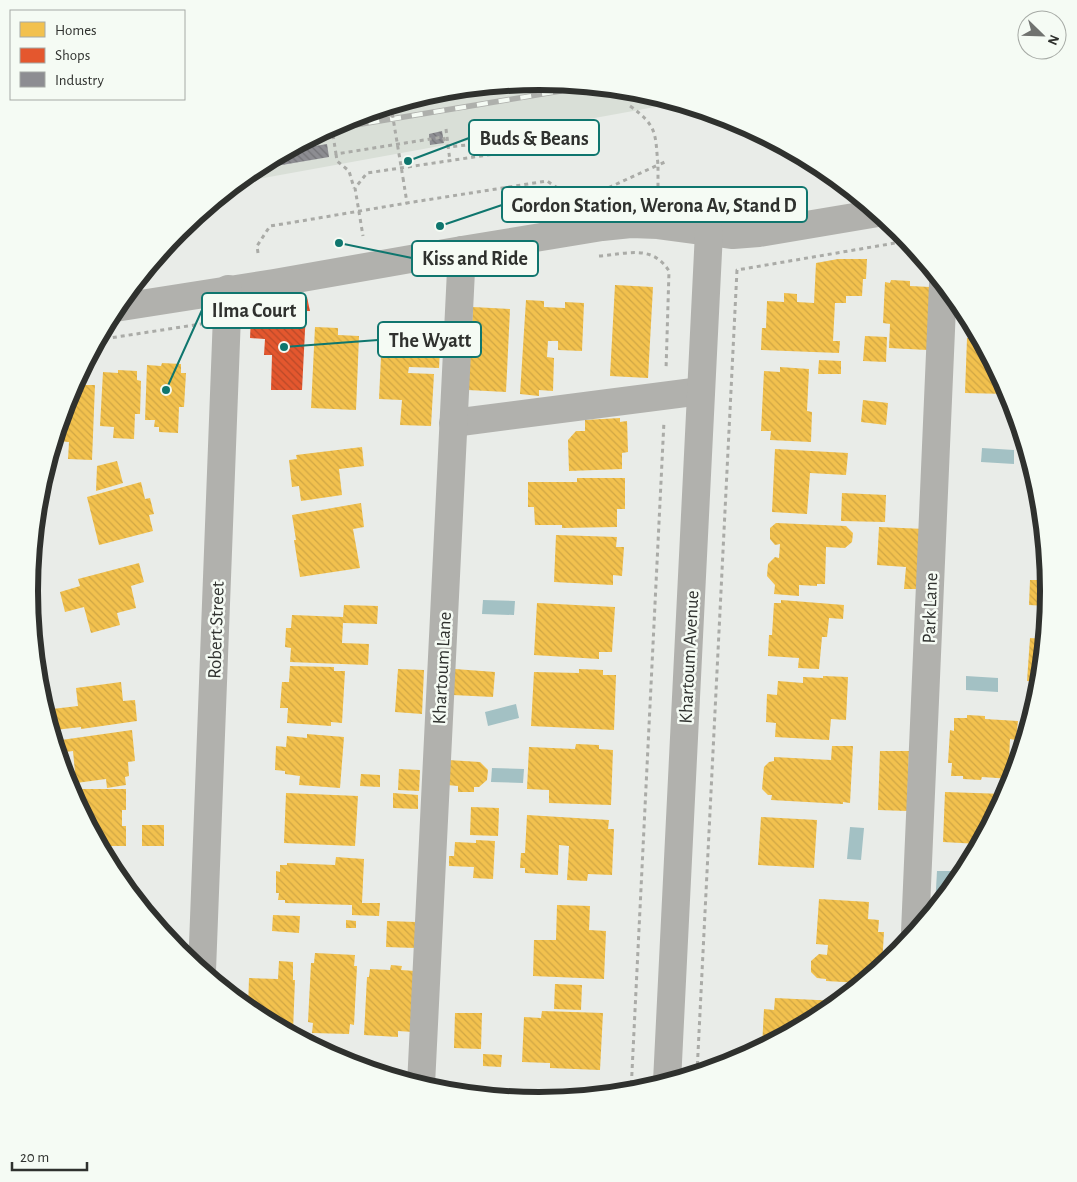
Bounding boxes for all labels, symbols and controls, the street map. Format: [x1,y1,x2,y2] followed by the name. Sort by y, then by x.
[10,10,185,100] legend
[1017,10,1067,60] north arrow
[55,23,97,38] text: Homes
[1045,32,1061,47] text: N
[55,48,90,63] text: Shops
[55,73,104,88] text: Industry
[469,120,599,155] callout: Buds & Beans
[479,129,589,149] text: Buds & Beans
[502,187,807,222] callout: Gordon Station, Werona Av, Stand D
[511,196,797,216] text: Gordon Station, Werona Av, Stand D
[412,241,538,276] callout: Kiss and Ride
[422,249,528,269] text: Kiss and Ride
[202,293,306,328] callout: Ilma Court
[212,301,296,321] text: Ilma Court
[378,322,481,357] callout: The Wyatt
[389,331,472,351] text: The Wyatt
[920,572,941,644] street label: Park Lane
[205,581,228,679] street label: Robert Street
[677,590,702,724] street label: Khartoum Avenue
[430,611,455,725] street label: Khartoum Lane
[12,1140,88,1172] scale bar
[20,1150,49,1165] text: 20 m

